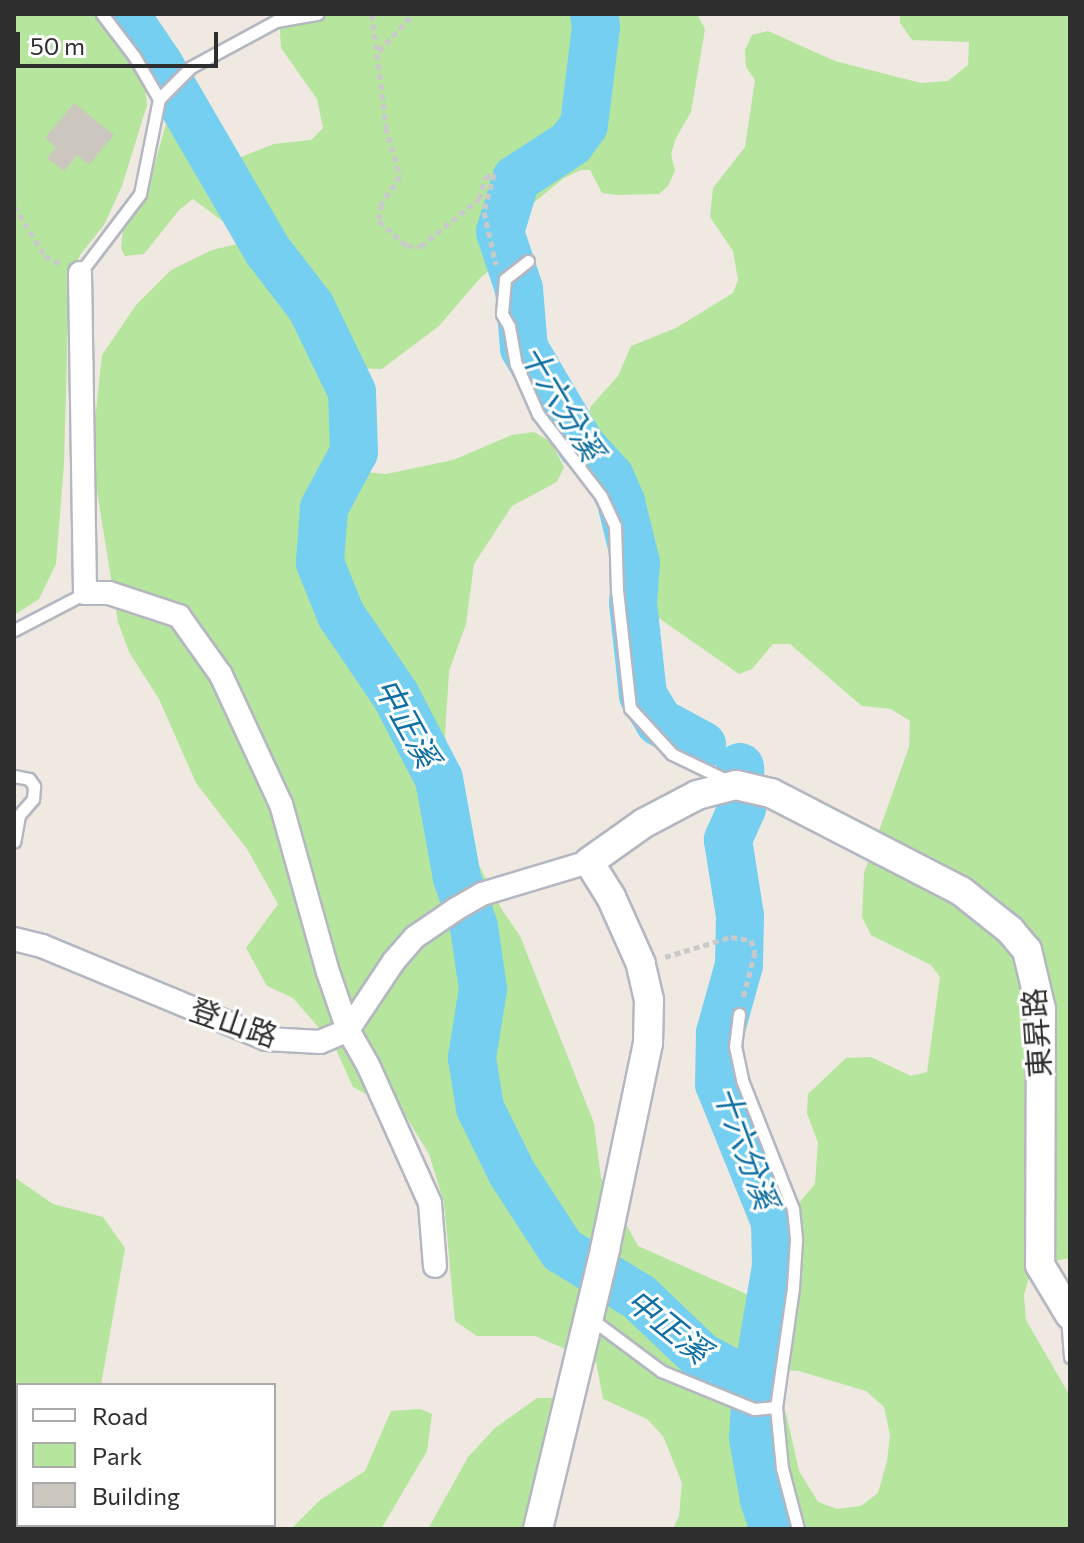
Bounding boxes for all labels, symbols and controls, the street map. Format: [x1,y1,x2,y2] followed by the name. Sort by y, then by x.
[20,16,222,66] scale bar
[30,31,85,60] text: 50 m
[514,337,612,467] water label: 十六分溪
[368,671,448,773] water label: 中正溪
[1015,987,1057,1079] street label: 東昇路
[186,990,282,1054] street label: 登山路
[707,1080,787,1214] water label: 十六分溪
[620,1280,718,1370] water label: 中正溪
[16,1383,276,1527] legend
[92,1401,148,1430] text: Road
[92,1441,142,1470] text: Park
[92,1481,180,1510] text: Building

